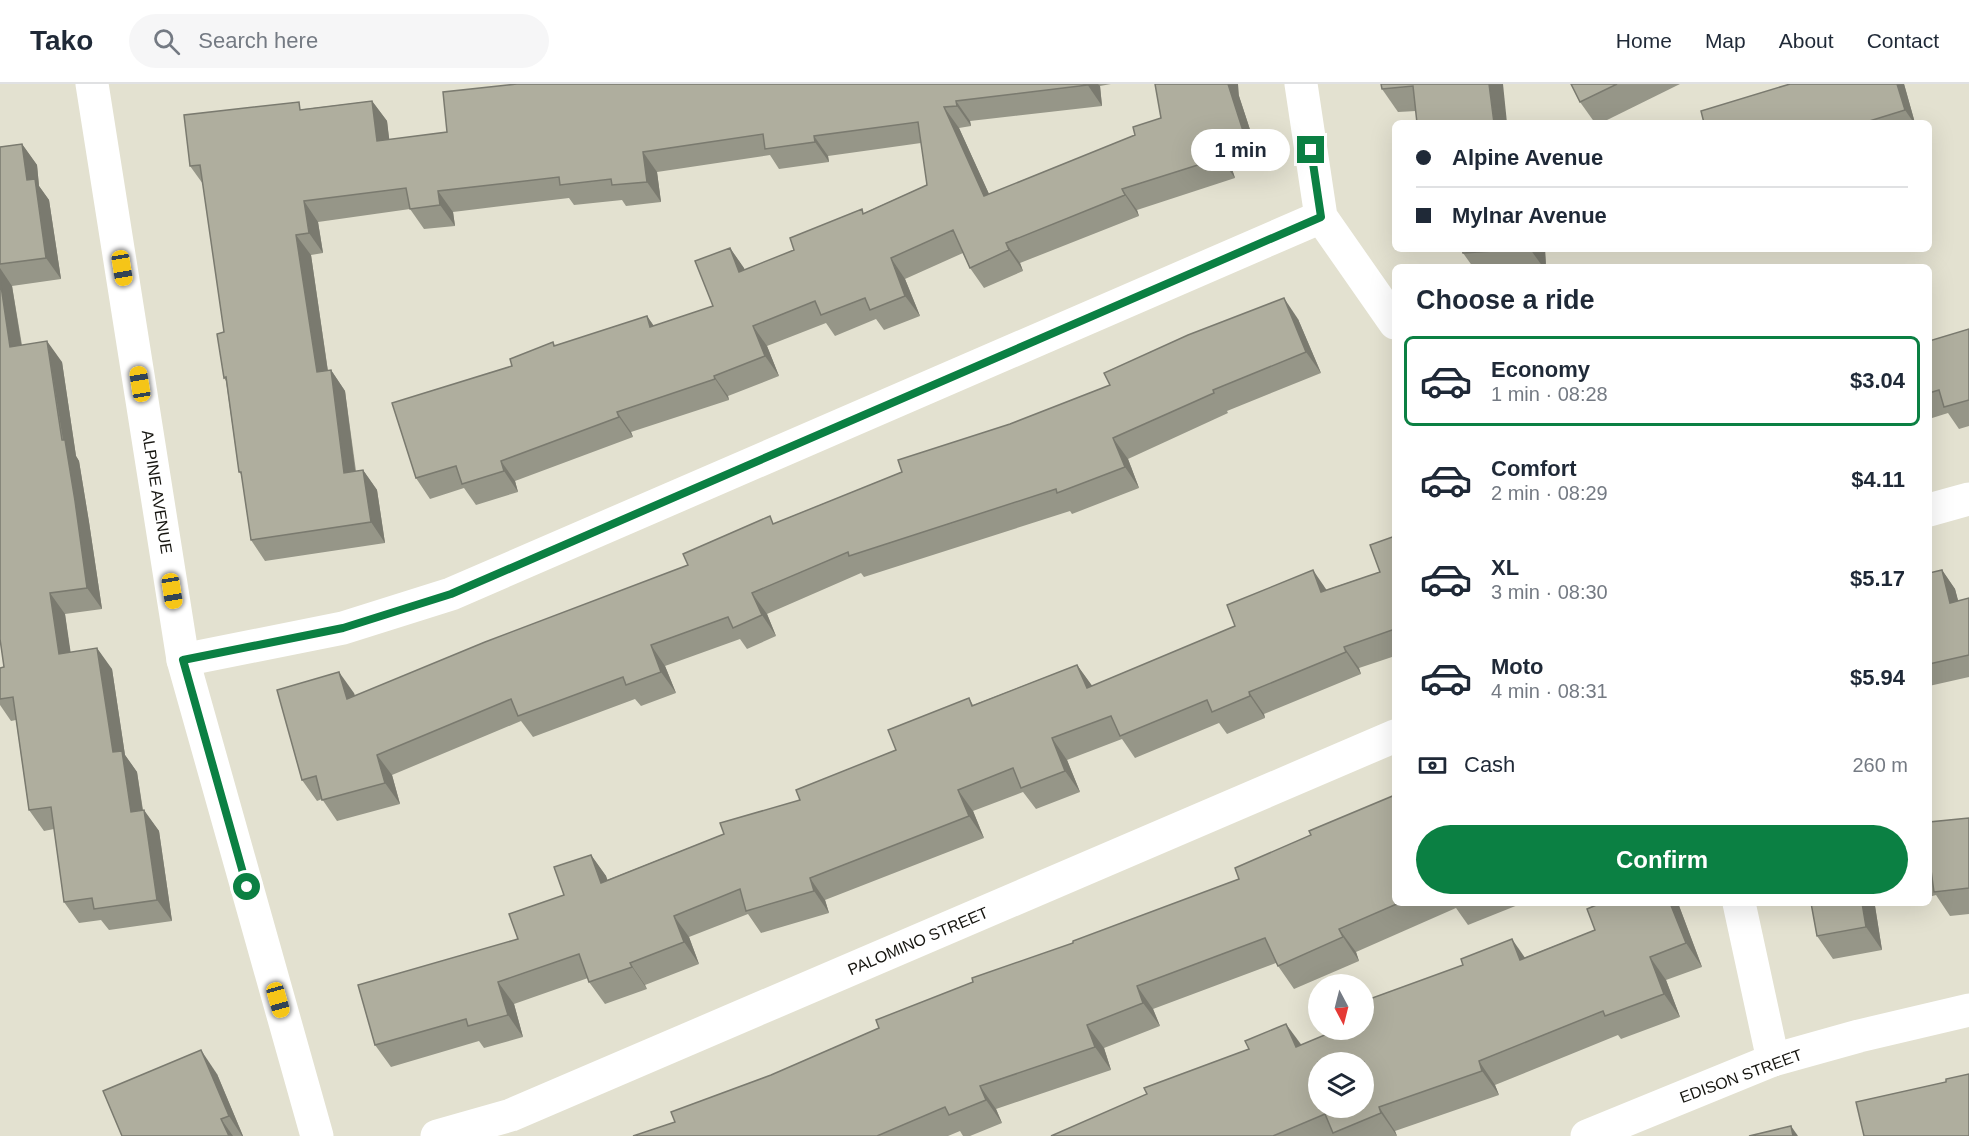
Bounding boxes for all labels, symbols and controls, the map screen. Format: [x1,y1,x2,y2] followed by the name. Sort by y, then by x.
[129,14,549,68] search box
[30,25,93,56] text: Tako
[150,25,183,58] icon: search
[198,28,318,53] text: Search here
[1616,29,1672,52] text: Home
[1705,29,1746,52] text: Map
[1779,29,1834,52] text: About
[1867,29,1939,52] text: Contact
[1191,129,1290,171] callout: 1 min
[1297,136,1324,163] route end
[1214,139,1267,161] text: 1 min
[1452,145,1603,170] text: Alpine Avenue
[1452,203,1607,228] text: Mylnar Avenue
[110,249,134,287] car
[1416,285,1595,315] text: Choose a ride
[1419,354,1473,408] icon: car
[1491,357,1590,382] text: Economy
[128,365,152,403] car
[1850,368,1905,393] text: $3.04
[1491,383,1608,405] text: 1 min · 08:28
[139,429,175,555] street label: ALPINE AVENUE
[1419,453,1473,507] icon: car
[1491,456,1577,481] text: Comfort
[1851,467,1905,492] text: $4.11
[1491,482,1608,504] text: 2 min · 08:29
[1419,552,1473,606] icon: car
[1491,555,1519,580] text: XL
[1850,566,1905,591] text: $5.17
[160,572,184,610] car
[1491,581,1608,603] text: 3 min · 08:30
[1419,651,1473,705] icon: car
[1491,654,1544,679] text: Moto
[1850,665,1905,690] text: $5.94
[1491,680,1608,702] text: 4 min · 08:31
[1416,749,1449,782] icon: cash
[1464,752,1515,777] text: Cash
[1852,754,1908,776] text: 260 m
[1416,825,1908,894] button: Confirm
[233,873,260,900] route start
[845,904,991,978] street label: PALOMINO STREET
[1308,974,1374,1040] north arrow
[1308,974,1374,1118] map controls
[264,980,292,1020] car
[1678,1046,1805,1106] street label: EDISON STREET
[1308,1052,1374,1118] button: layers

